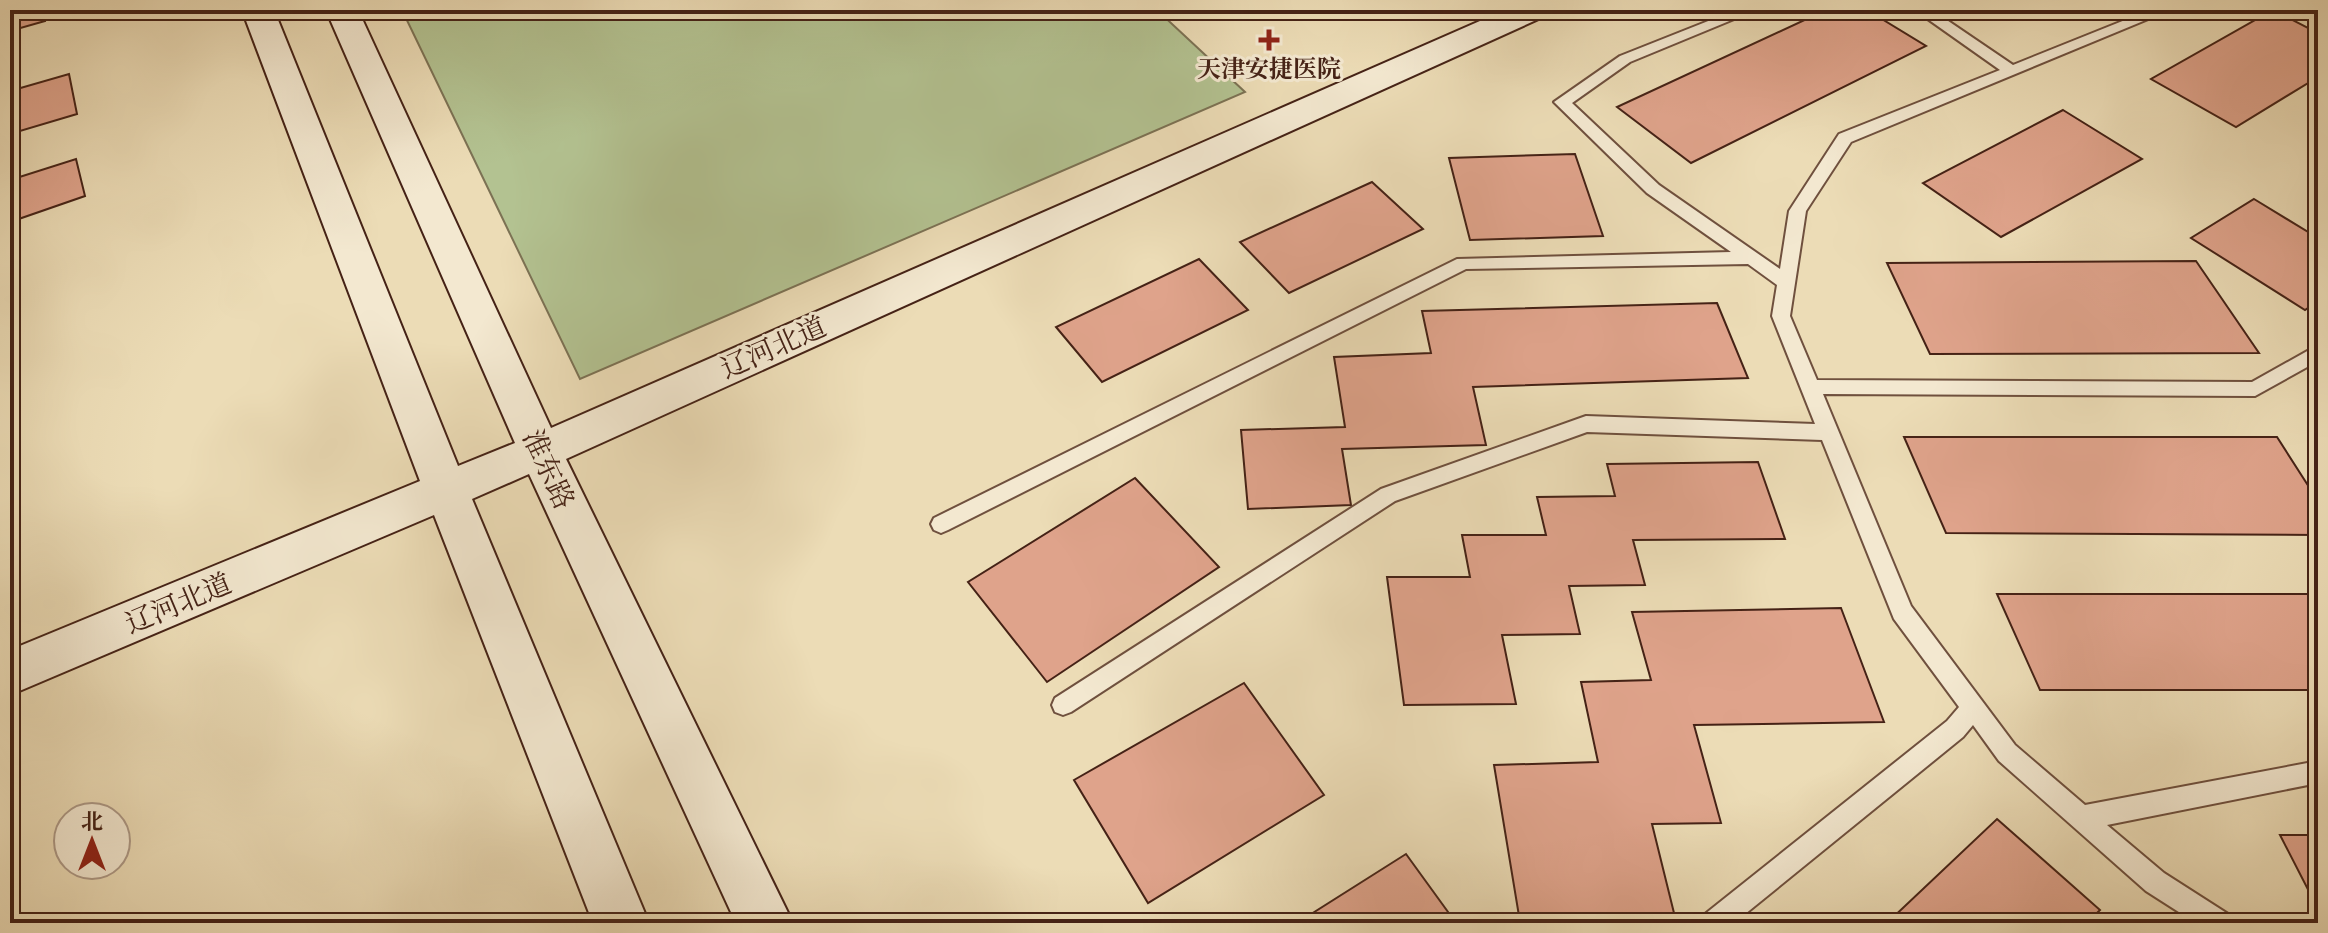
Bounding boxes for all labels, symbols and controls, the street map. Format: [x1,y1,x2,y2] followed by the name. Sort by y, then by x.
[1258,29,1280,51] marker: 天津安捷医院
[1197,54,1341,88] place label: 天津安捷医院
[715,309,834,391] street label: 辽河北道
[510,424,582,517] street label: 淮东路
[120,565,239,646] street label: 辽河北道
[52,801,132,881] north arrow
[81,808,103,840] text: 北

